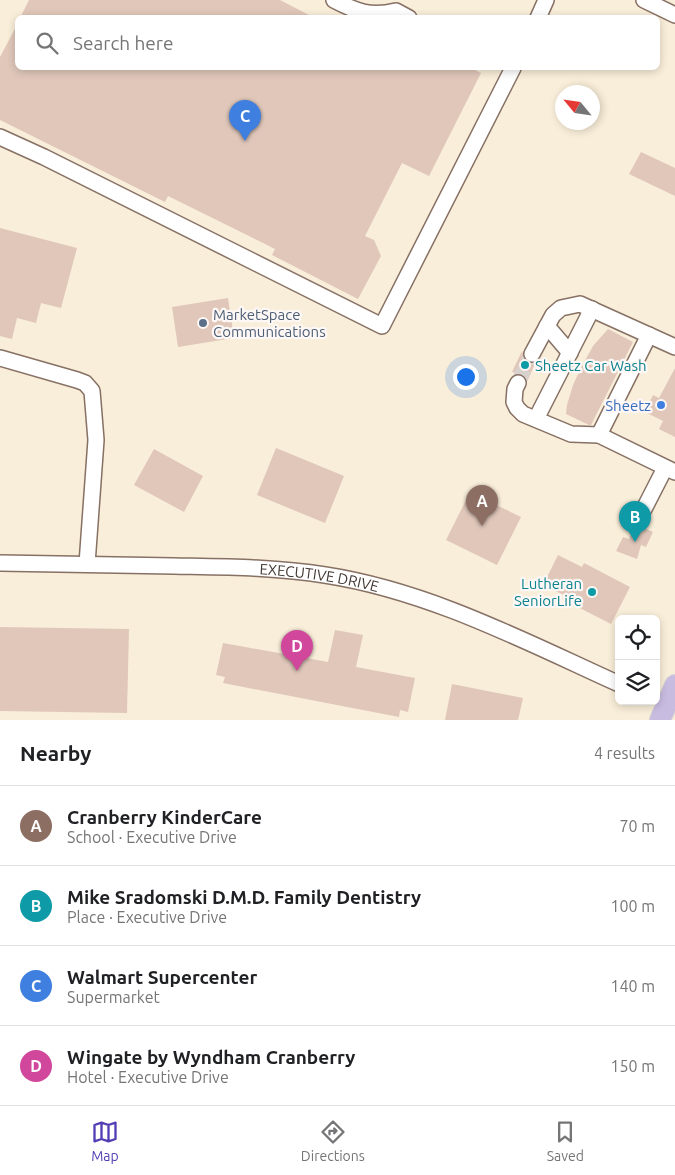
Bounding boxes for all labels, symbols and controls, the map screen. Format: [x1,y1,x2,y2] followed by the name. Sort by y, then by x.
[15,15,660,70] search box
[33,29,61,57] icon: search
[73,32,173,54] text: Search here
[555,85,600,130] north arrow
[229,100,261,141] pin: C
[213,306,326,340] place label: MarketSpace Communications
[197,317,209,329] marker: MarketSpace Communications
[535,357,647,374] place label: Sheetz Car Wash
[519,359,531,371] marker: Sheetz Car Wash
[453,364,479,390] your location
[605,397,651,414] place label: Sheetz
[655,399,667,411] marker: Sheetz
[466,485,498,526] pin: A
[619,501,651,542] pin: B
[259,560,381,595] street label: EXECUTIVE DRIVE
[514,575,582,609] place label: Lutheran SeniorLife
[586,586,598,598] marker: Lutheran SeniorLife
[615,615,660,705] map controls
[615,615,660,660] button: locate
[281,630,313,671] pin: D
[615,660,660,705] button: layers
[20,741,91,765] text: Nearby
[594,744,655,762] text: 4 results
[67,806,262,828] text: Cranberry KinderCare
[30,817,42,835] text: A
[619,817,655,835] text: 70 m
[67,828,237,846] text: School · Executive Drive
[67,886,421,908] text: Mike Sradomski D.M.D. Family Dentistry
[31,897,41,915] text: B
[610,897,655,915] text: 100 m
[67,908,227,926] text: Place · Executive Drive
[67,966,257,988] text: Walmart Supercenter
[31,977,41,995] text: C
[610,977,655,995] text: 140 m
[67,988,160,1006] text: Supermarket
[67,1046,355,1068] text: Wingate by Wyndham Cranberry
[30,1057,42,1075] text: D
[610,1057,655,1075] text: 150 m
[67,1068,229,1086] text: Hotel · Executive Drive
[91,1118,119,1164] tab: Map
[301,1118,365,1164] tab: Directions
[547,1118,584,1164] tab: Saved

